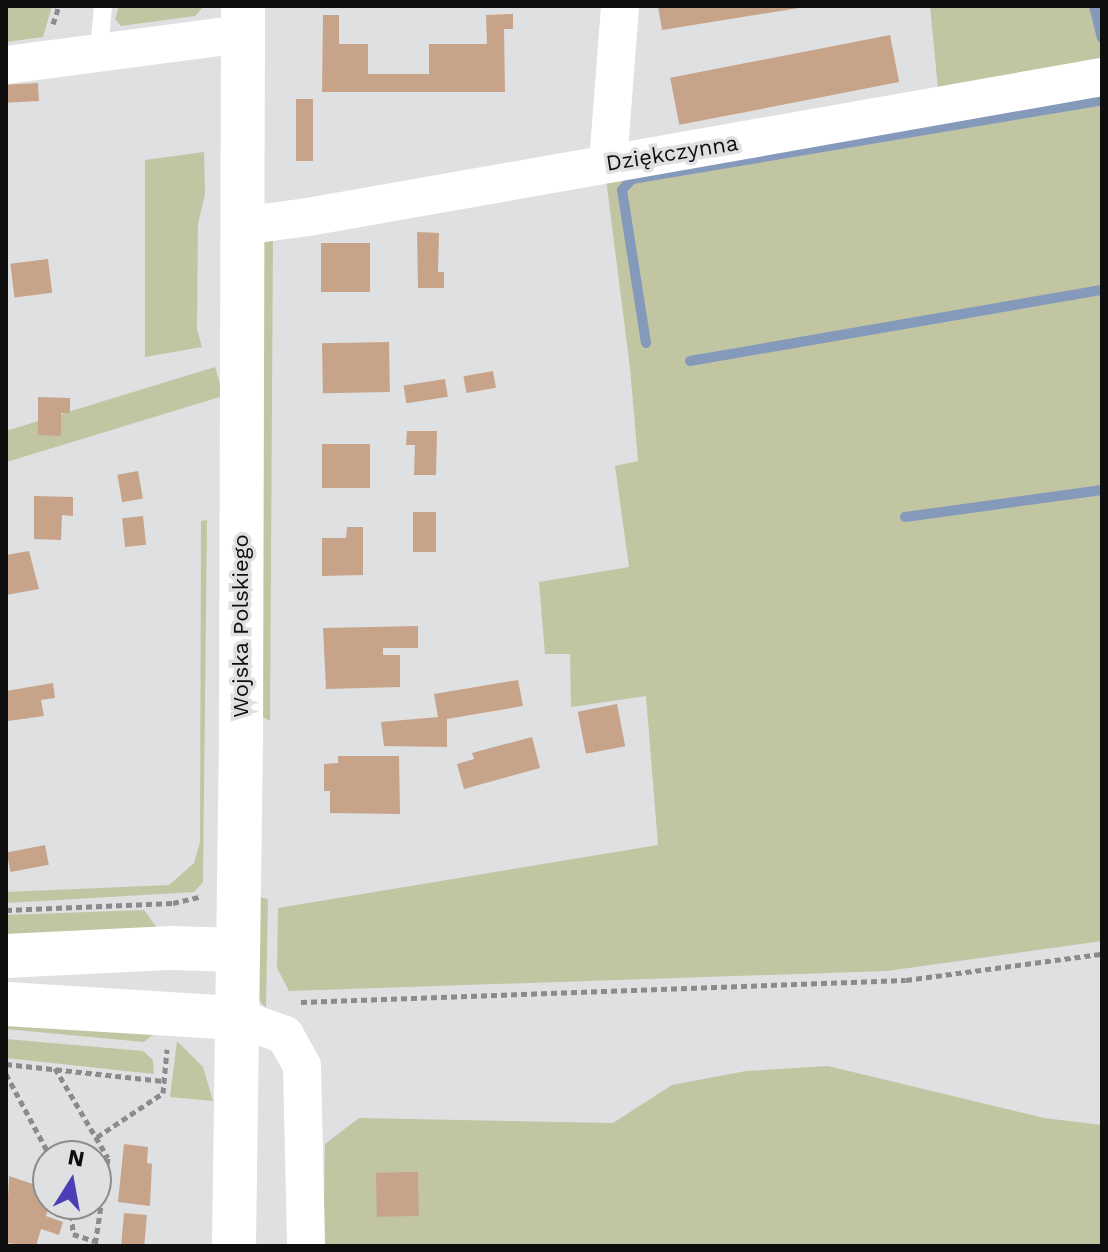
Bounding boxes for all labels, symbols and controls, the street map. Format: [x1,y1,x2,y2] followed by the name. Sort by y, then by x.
[604,130,740,176] street label: Dziękczynna
[228,534,254,718] street label: Wojska Polskiego
[32,1140,112,1220] north arrow
[66,1144,87,1172] text: N

